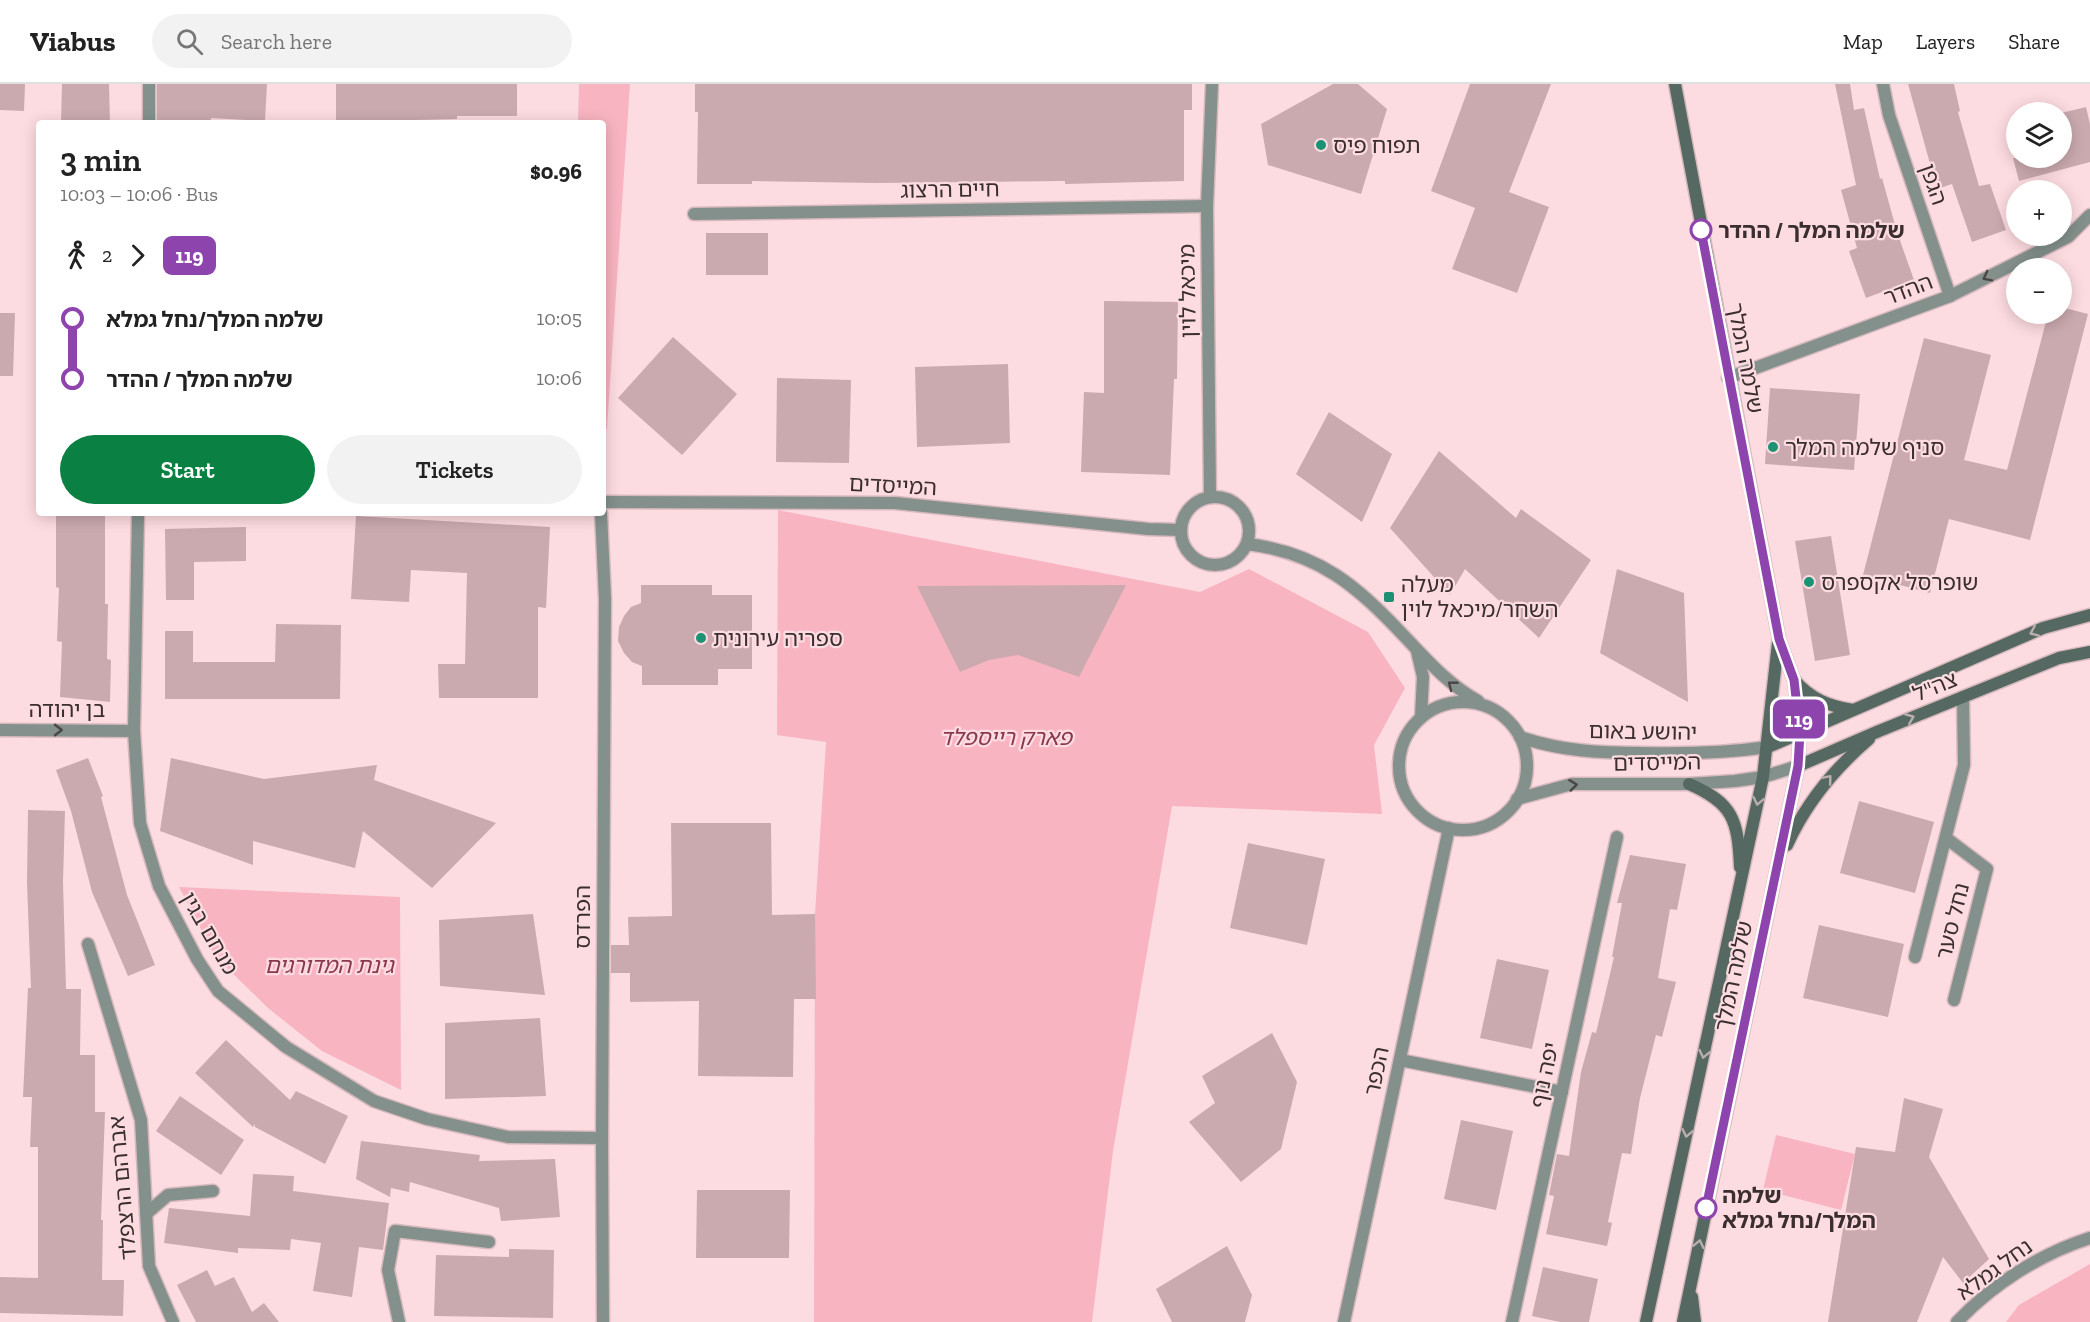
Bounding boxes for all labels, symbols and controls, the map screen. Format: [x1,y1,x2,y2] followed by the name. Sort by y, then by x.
[152,14,572,68] search box
[30,25,116,58] text: Viabus
[173,25,206,58] icon: search
[221,28,332,55] text: Search here
[1843,29,1883,54] text: Map
[1916,29,1975,54] text: Layers
[2008,29,2060,54] text: Share
[2006,102,2072,324] map controls
[2006,102,2072,168] button: layers
[1333,132,1421,159] place label: תפוח פיס
[1314,138,1328,152] marker: תפוח פיס
[60,140,141,179] text: 3 min
[530,158,582,185] text: $0.96
[1914,160,1953,208] street label: הגפן
[900,175,1000,204] street label: חיים הרצוג
[2006,180,2072,246] button: +
[60,182,218,206] text: 10:03 – 10:06 · Bus
[1718,217,1905,244] place label: שלמה המלך / ההדר
[1690,219,1712,241] marker: שלמה המלך / ההדר
[60,239,93,272] icon: walk
[121,239,154,272] icon: forward
[102,243,112,267] text: 2
[175,243,204,268] text: 119
[1173,244,1202,338] street label: מיכאל לוין
[2006,258,2072,324] button: −
[1880,268,1936,311] street label: ההדר
[1983,270,1994,281] one-way arrow
[1722,301,1769,416] street label: שלמה המלך
[106,306,324,333] text: שלמה המלך/נחל גמלא
[537,306,582,330] text: 10:05
[106,366,293,393] text: שלמה המלך / ההדר
[536,366,582,390] text: 10:06
[1785,434,1944,461] place label: סניף שלמה המלך
[60,435,315,504] button: Start
[327,435,582,504] button: Tickets
[1766,440,1780,454] marker: סניף שלמה המלך
[848,470,938,501] street label: המייסדים
[1821,569,1978,596] place label: שופרסל אקספרס
[1401,571,1559,623] place label: מעלה השחר/מיכאל לוין
[1802,575,1816,589] marker: שופרסל אקספרס
[1382,590,1396,604] marker: מעלה השחר/מיכאל לוין
[713,625,843,652] place label: ספריה עירונית
[2029,625,2040,637] one-way arrow
[694,631,708,645] marker: ספריה עירונית
[1909,665,1961,708] street label: צה"ל
[1448,681,1459,692] one-way arrow
[29,696,105,723] street label: בן יהודה
[1764,700,1834,738] line badge: 119
[1785,707,1813,732] text: 119
[1904,713,1915,725] one-way arrow
[1589,717,1697,746] street label: יהושע באום
[54,724,63,736] one-way arrow
[940,724,1074,751] park label: פארק רייספלד
[1613,748,1701,777] street label: המייסדים
[1821,775,1832,786] one-way arrow
[1568,779,1578,792] one-way arrow
[1752,796,1765,806] one-way arrow
[1930,880,1975,962] street label: נחל סער
[569,885,596,949] street label: הפרדס
[175,887,244,980] street label: מנחם בגין
[1709,919,1758,1034] street label: שלמה המלך
[265,952,395,979] park label: גינת המדורגים
[1524,1040,1565,1110] street label: יפה נוף
[1358,1044,1395,1098] street label: הכפר
[1698,1048,1711,1058] one-way arrow
[103,1115,142,1261] street label: אברהם הרצפלד
[1681,1128,1694,1138] one-way arrow
[1722,1182,1876,1234] place label: שלמה המלך/נחל גמלא
[1695,1197,1717,1219] marker: שלמה המלך/נחל גמלא
[1951,1233,2037,1306] street label: נחל גמלא
[1691,1239,1704,1249] one-way arrow

